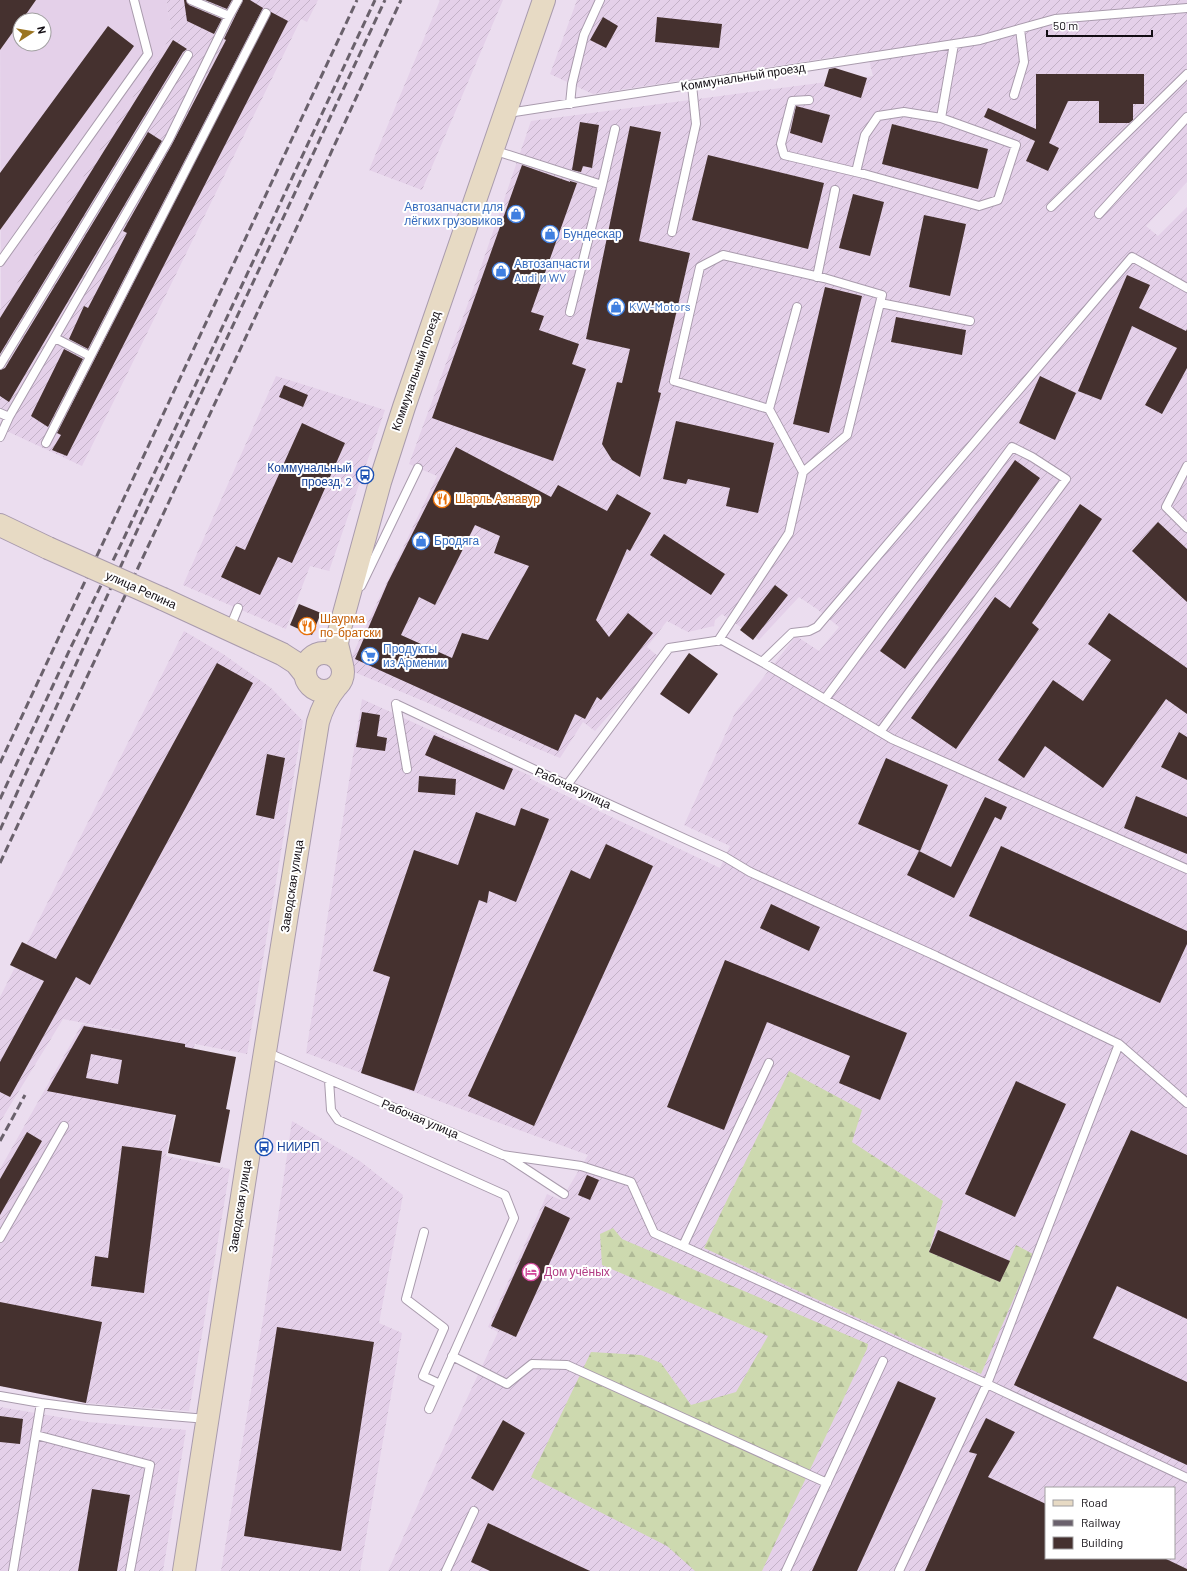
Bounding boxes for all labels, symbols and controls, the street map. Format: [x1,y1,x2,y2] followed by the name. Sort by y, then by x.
[12,12,52,52] north arrow
[1047,12,1152,38] scale bar
[1053,18,1078,32] text: 50 m
[35,25,49,35] text: N
[680,59,806,94] street label: Коммунальный проезд
[404,199,503,228] place label: Автозапчасти для лёгких грузовиков
[506,204,526,224] shop icon: Автозапчасти для лёгких грузовиков
[540,224,560,244] shop icon: Бундескар
[563,226,622,241] place label: Бундескар
[514,256,590,284] place label: Автозапчасти Audi и WV
[491,261,511,281] shop icon: Автозапчасти Audi и WV
[606,297,626,317] shop icon: KVV-Motors
[629,299,691,313] place label: KVV-Motors
[388,309,443,433] street label: Коммунальный проезд
[267,460,352,489] place label: Коммунальный проезд, 2
[355,465,375,485] bus stop icon: Коммунальный проезд, 2
[432,489,452,509] restaurant icon: Шарль Азнавур
[455,491,540,506] place label: Шарль Азнавур
[411,531,431,551] shop icon: Бродяга
[434,533,480,548] place label: Бродяга
[103,567,179,612] street label: улица Репина
[320,611,381,640] place label: Шаурма по-братски
[297,616,317,636] restaurant icon: Шаурма по-братски
[383,641,447,670] place label: Продукты из Армении
[360,646,380,666] supermarket icon: Продукты из Армении
[533,763,614,812] street label: Рабочая улица
[277,838,306,933] street label: Заводская улица
[379,1096,461,1142] street label: Рабочая улица
[254,1137,274,1157] bus stop icon: НИИРП
[277,1139,320,1153] place label: НИИРП
[225,1158,254,1253] street label: Заводская улица
[521,1262,541,1282] hotel icon: Дом учёных
[544,1264,610,1279] place label: Дом учёных
[1045,1487,1175,1559] legend
[1081,1495,1108,1509] text: Road
[1081,1515,1121,1529] text: Railway
[1081,1535,1123,1549] text: Building

